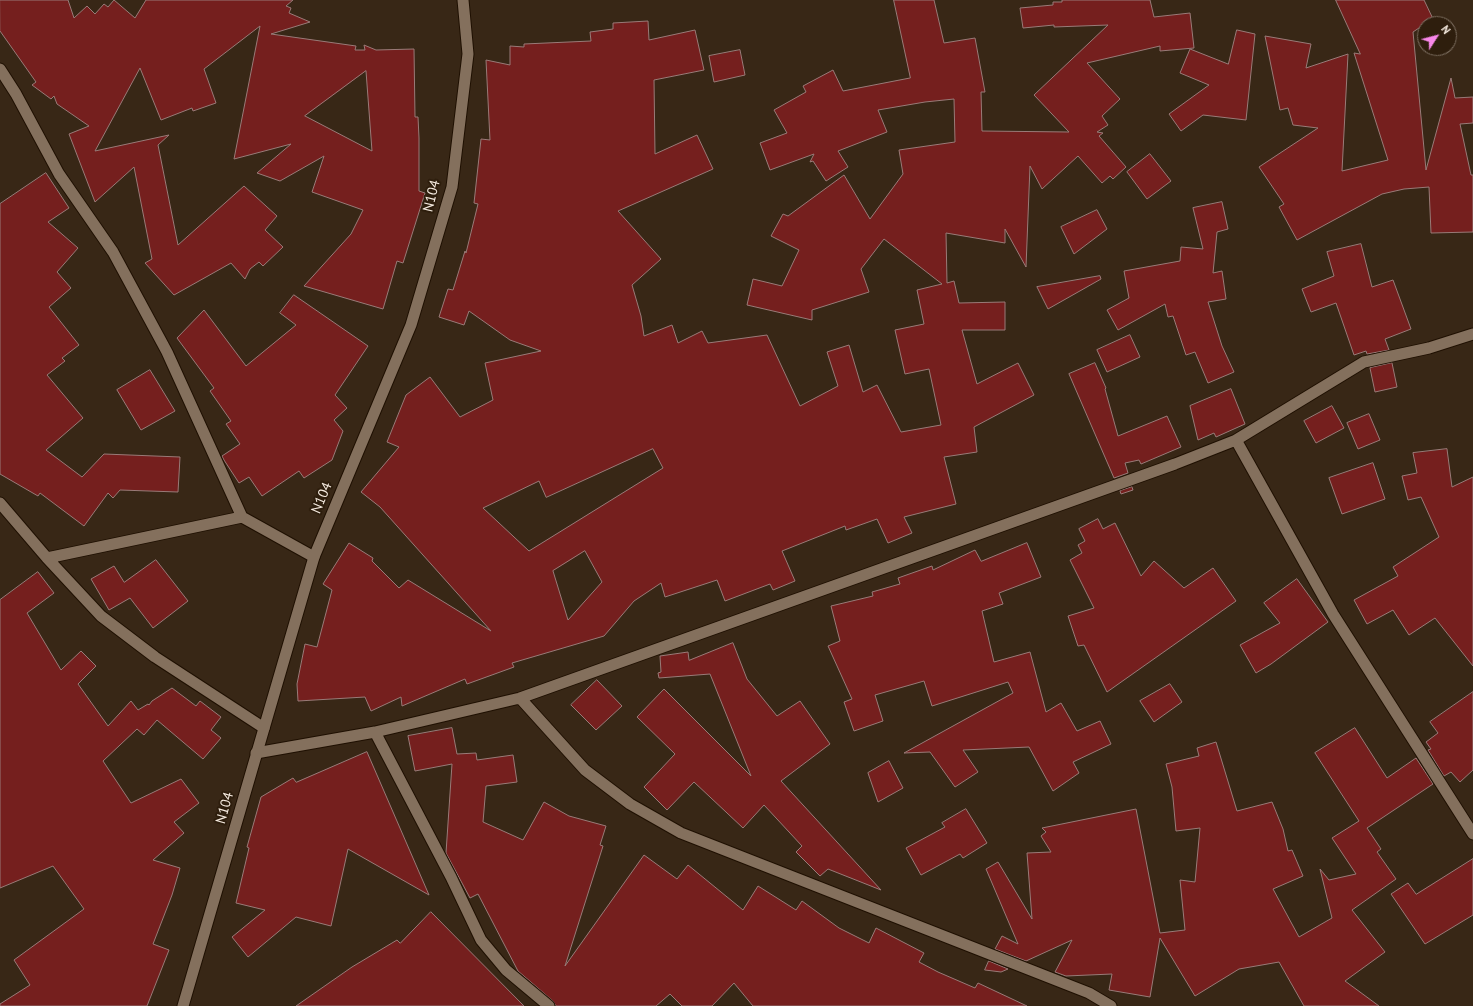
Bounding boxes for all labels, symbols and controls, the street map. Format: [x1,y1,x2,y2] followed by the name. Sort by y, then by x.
[1417,16,1457,56] north arrow
[1438,22,1454,37] text: N
[420,178,444,214] street label: N104
[308,480,336,516] street label: N104
[212,790,238,826] street label: N104

